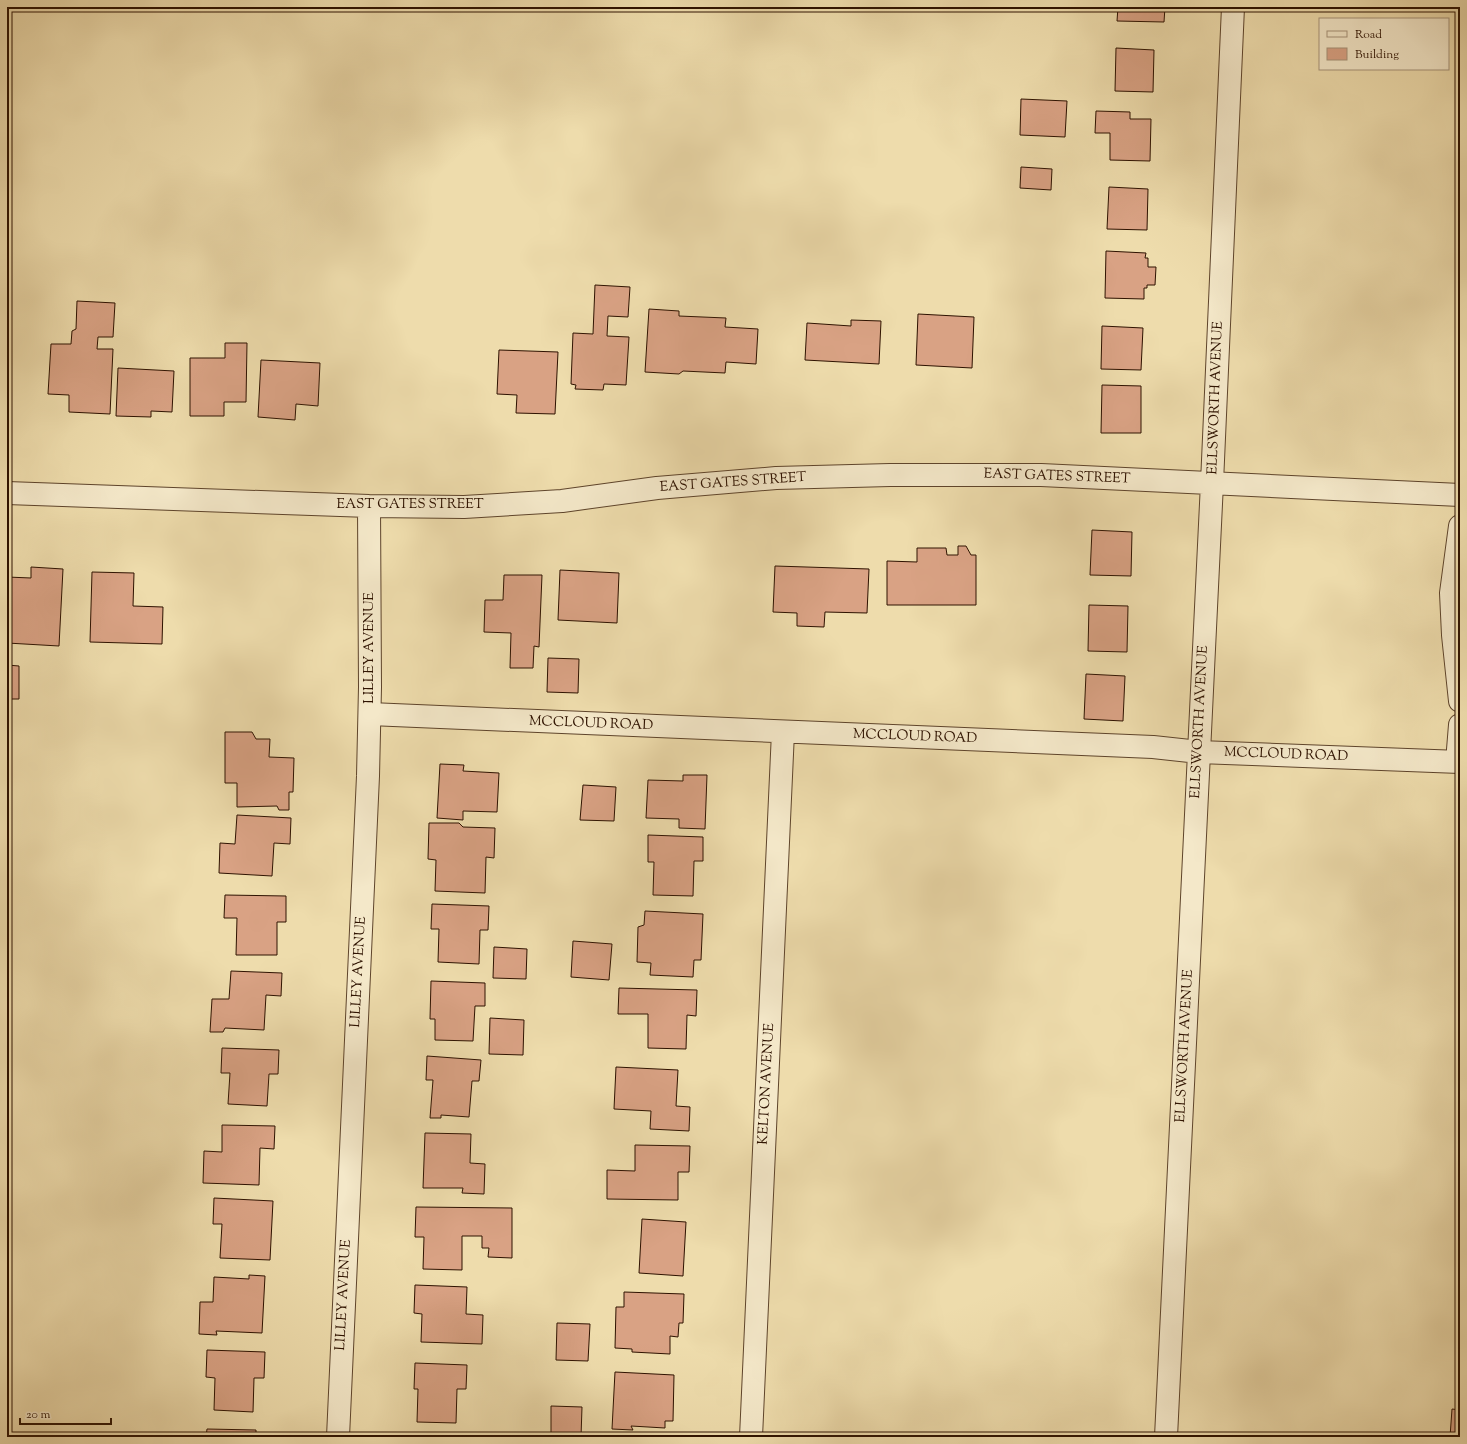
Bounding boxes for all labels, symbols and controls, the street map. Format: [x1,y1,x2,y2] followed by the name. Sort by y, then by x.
[1319,18,1449,70] legend
[1355,26,1382,44] text: Road
[1355,46,1399,64] text: Building
[1203,320,1229,475] street label: ELLSWORTH AVENUE
[983,464,1131,490] street label: EAST GATES STREET
[659,468,807,498] street label: EAST GATES STREET
[337,495,484,515] street label: EAST GATES STREET
[360,592,380,704] street label: LILLEY AVENUE
[1186,644,1214,799] street label: ELLSWORTH AVENUE
[528,712,654,736] street label: MCCLOUD ROAD
[852,725,978,749] street label: MCCLOUD ROAD
[1223,743,1349,767] street label: MCCLOUD ROAD
[346,915,372,1028] street label: LILLEY AVENUE
[1171,968,1199,1123] street label: ELLSWORTH AVENUE
[754,1022,780,1145] street label: KELTON AVENUE
[331,1238,357,1351] street label: LILLEY AVENUE
[20,1400,111,1426] scale bar
[26,1406,51,1424] text: 20 m

